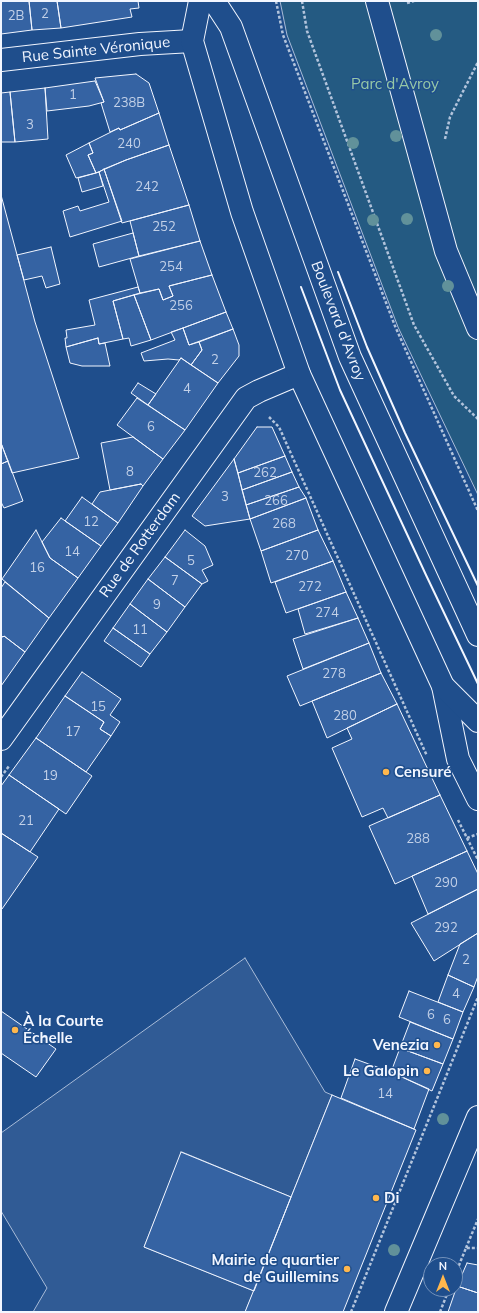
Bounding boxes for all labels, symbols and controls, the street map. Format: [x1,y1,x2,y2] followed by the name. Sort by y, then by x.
[41,6,49,22] house number: 2
[8,8,24,24] house number: 2B
[21,33,171,67] street label: Rue Sainte Véronique
[351,75,439,93] park label: Parc d'Avroy
[69,87,77,103] house number: 1
[113,95,145,111] house number: 238B
[26,117,34,133] house number: 3
[117,136,141,152] house number: 240
[135,179,159,195] house number: 242
[152,219,176,235] house number: 252
[159,259,183,275] house number: 254
[307,259,369,383] street label: Boulevard d'Avroy
[169,298,193,314] house number: 256
[211,352,219,368] house number: 2
[183,381,191,397] house number: 4
[147,419,155,435] house number: 6
[126,464,134,480] house number: 8
[253,465,277,481] house number: 262
[96,489,184,601] street label: Rue de Rotterdam
[221,489,229,505] house number: 3
[264,493,288,509] house number: 266
[83,514,99,530] house number: 12
[272,516,296,532] house number: 268
[64,544,80,560] house number: 14
[285,548,309,564] house number: 270
[187,553,195,569] house number: 5
[29,560,45,576] house number: 16
[171,573,179,589] house number: 7
[298,579,322,595] house number: 272
[153,597,161,613] house number: 9
[315,605,339,621] house number: 274
[132,622,148,638] house number: 11
[322,666,346,682] house number: 278
[90,699,106,715] house number: 15
[333,708,357,724] house number: 280
[65,724,81,740] house number: 17
[394,763,451,781] place label: Censuré
[381,767,391,777] marker: Censuré
[42,768,58,784] house number: 19
[18,813,34,829] house number: 21
[406,831,430,847] house number: 288
[434,875,458,891] house number: 290
[434,920,458,936] house number: 292
[462,952,470,968] house number: 2
[452,986,460,1002] house number: 4
[427,1007,435,1023] house number: 6
[23,1012,103,1047] place label: À la Courte Échelle
[443,1012,451,1028] house number: 6
[10,1025,20,1035] marker: À la Courte Échelle
[373,1036,429,1054] place label: Venezia
[432,1040,442,1050] marker: Venezia
[343,1062,419,1080] place label: Le Galopin
[422,1066,432,1076] marker: Le Galopin
[377,1086,393,1102] house number: 14
[384,1189,399,1207] place label: Di
[371,1193,381,1203] marker: Di
[211,1251,339,1286] place label: Mairie de quartier de Guillemins
[423,1257,463,1297] north arrow
[439,1259,447,1273] text: N
[342,1264,352,1274] marker: Mairie de quartier de Guillemins

